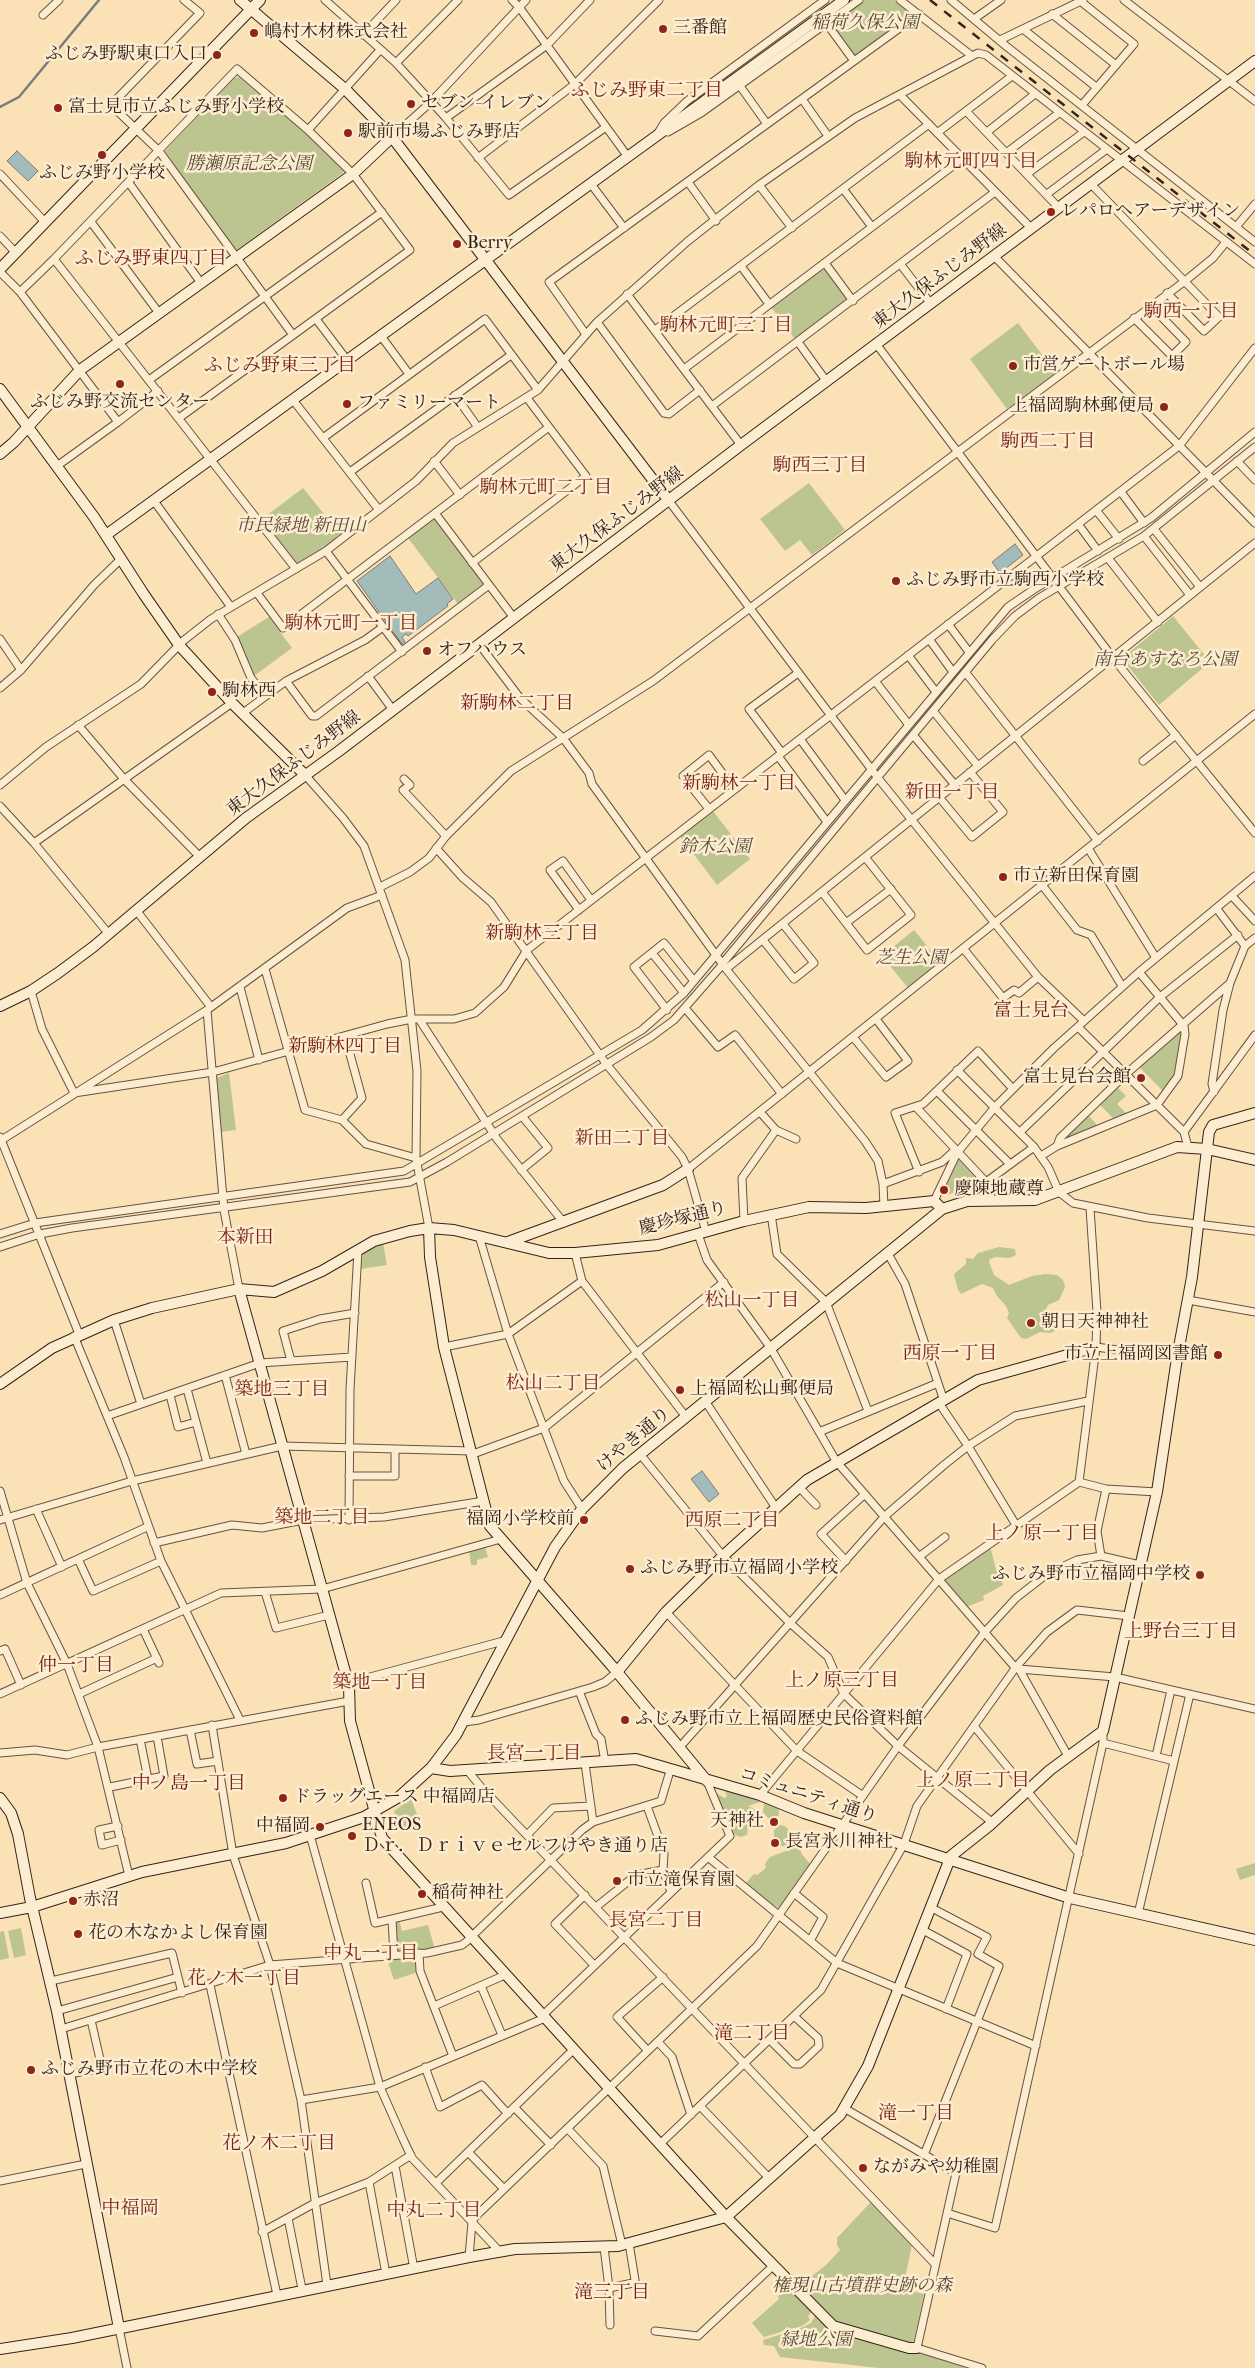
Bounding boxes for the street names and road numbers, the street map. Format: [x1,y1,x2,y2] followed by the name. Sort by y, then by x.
[869,220,1011,334] street label: 東大久保ふじみ野線
[546,463,688,577] street label: 東大久保ふじみ野線
[223,707,365,821] street label: 東大久保ふじみ野線
[637,1198,729,1240] street label: 慶珍塚通り
[593,1403,675,1477] street label: けやき通り
[736,1763,880,1829] street label: コミュニティ通り

